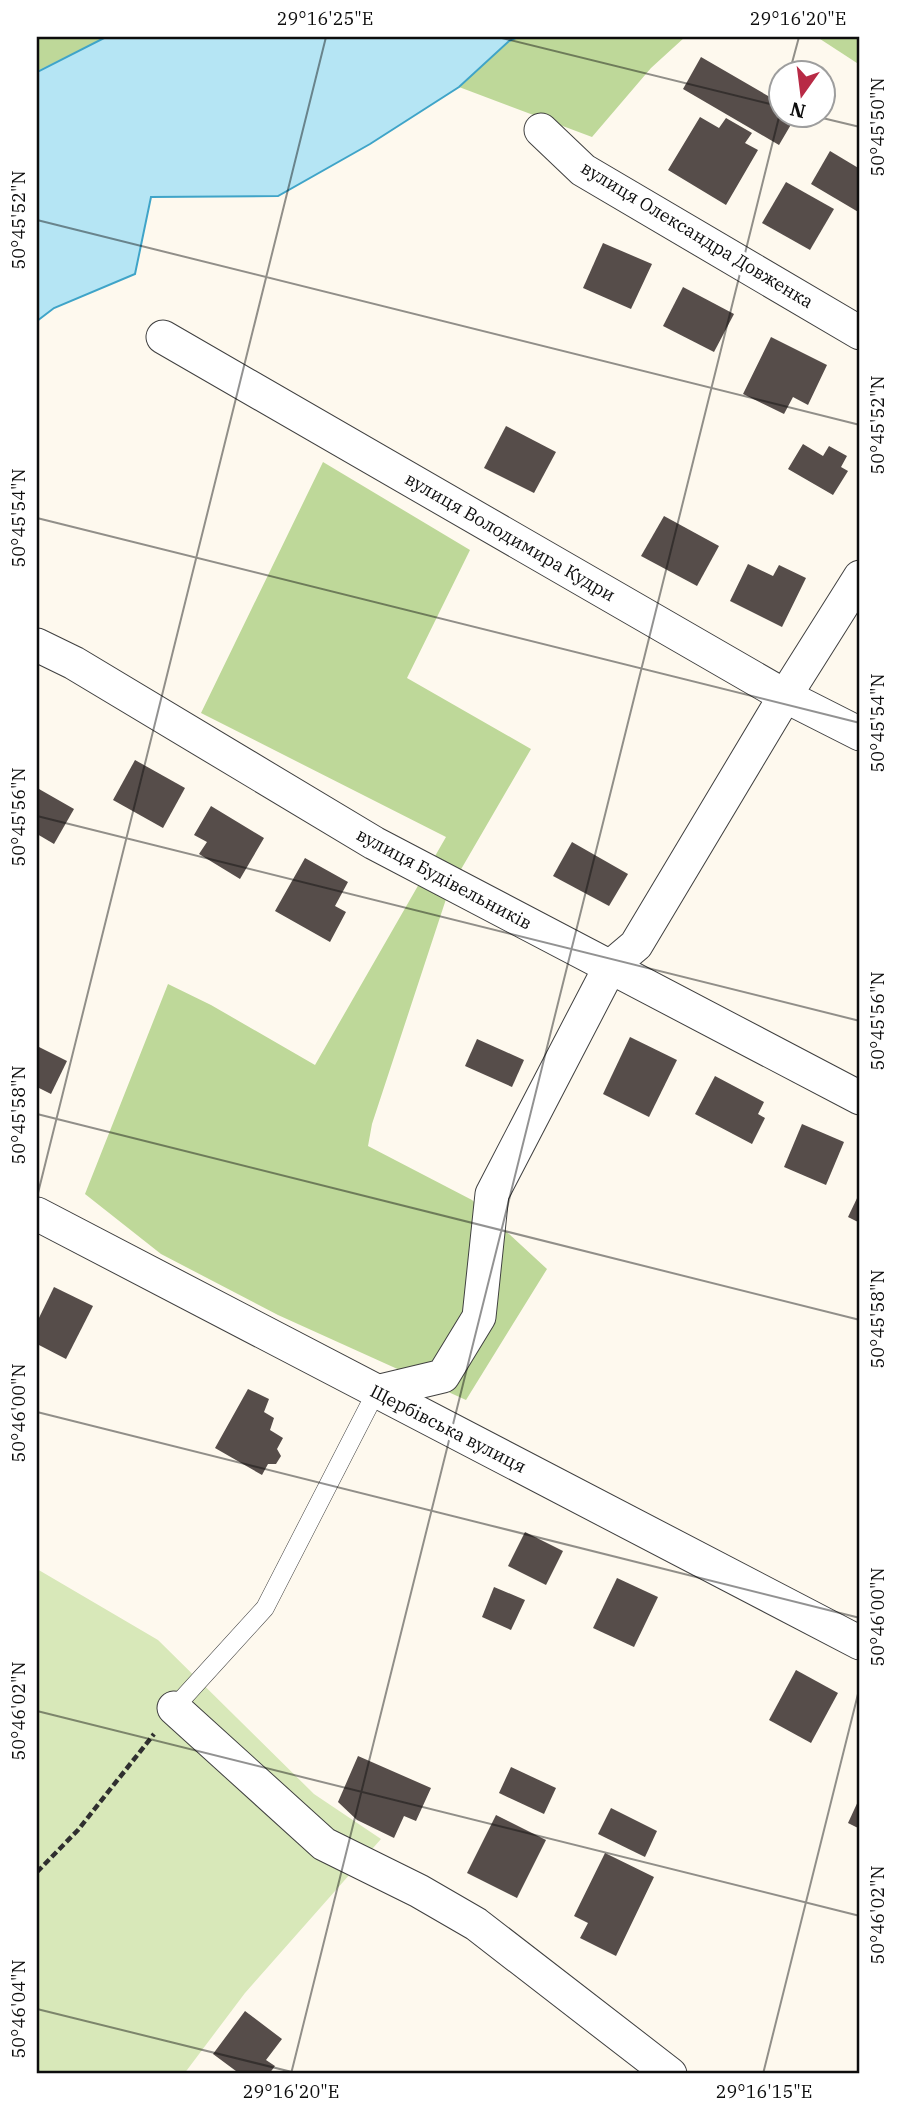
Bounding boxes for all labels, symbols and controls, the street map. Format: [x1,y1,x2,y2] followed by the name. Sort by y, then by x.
[277,7,373,30] text: 29°16'25"E
[750,7,846,30] text: 29°16'20"E
[768,60,838,130] north arrow
[866,78,889,177] text: 50°45'50"N
[788,97,808,124] text: N
[577,156,818,313] street label: вулиця Олександра Довженка
[7,171,30,270] text: 50°45'52"N
[866,376,889,475] text: 50°45'52"N
[401,467,620,606] street label: вулиця Володимира Кудри
[7,469,30,568] text: 50°45'54"N
[866,674,889,773] text: 50°45'54"N
[7,768,30,867] text: 50°45'56"N
[353,823,536,935] street label: вулиця Будівельників
[866,972,889,1071] text: 50°45'56"N
[7,1066,30,1165] text: 50°45'58"N
[866,1270,889,1369] text: 50°45'58"N
[7,1364,30,1463] text: 50°46'00"N
[366,1379,530,1478] street label: Щербівська вулиця
[866,1568,889,1667] text: 50°46'00"N
[7,1662,30,1761] text: 50°46'02"N
[866,1866,889,1965] text: 50°46'02"N
[7,1960,30,2059] text: 50°46'04"N
[243,2080,339,2103] text: 29°16'20"E
[716,2080,812,2103] text: 29°16'15"E

